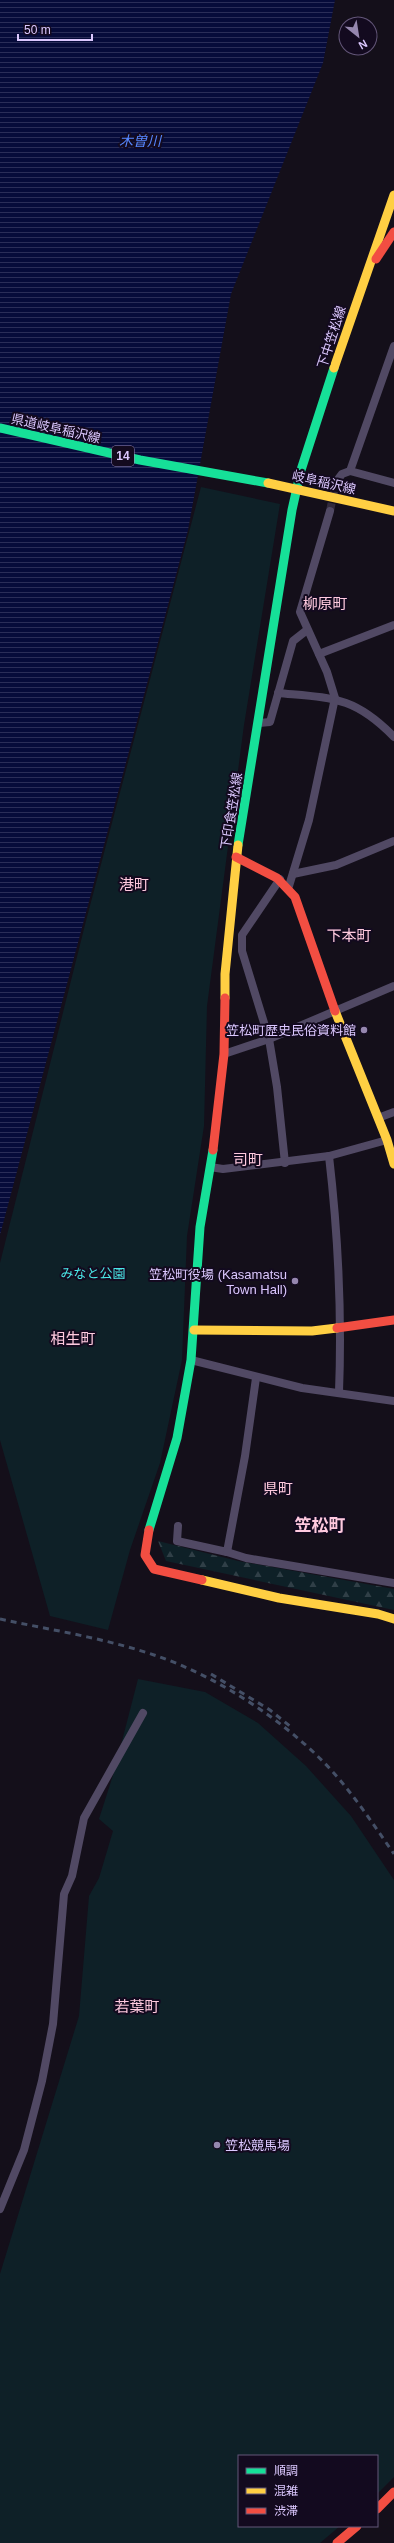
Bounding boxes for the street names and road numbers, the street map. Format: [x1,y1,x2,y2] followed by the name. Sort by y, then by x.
[314,304,349,370] street label: 下中笠松線
[10,411,102,446] street label: 県道岐阜稲沢線
[112,446,134,466] road number: 14
[291,468,357,497] street label: 岐阜稲沢線
[218,771,245,851] street label: 下印食笠松線

